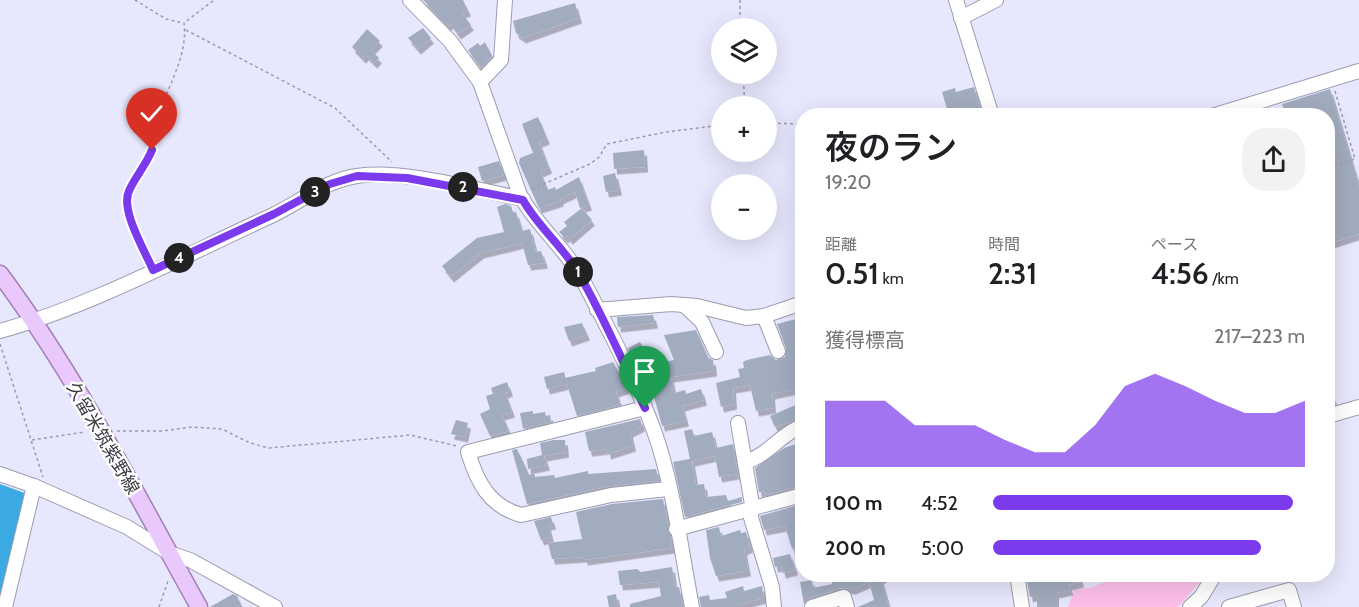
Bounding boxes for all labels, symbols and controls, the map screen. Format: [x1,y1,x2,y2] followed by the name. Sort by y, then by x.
[711,18,777,240] map controls
[711,18,777,84] button: layers
[126,88,177,150] pin
[711,96,777,162] button: +
[135,97,168,130] icon: check
[825,127,957,167] text: 夜のラン
[1242,128,1305,191] button: share
[825,170,871,194] text: 19:20
[448,172,478,202] pin: 2
[711,174,777,240] button: −
[300,177,330,207] pin: 3
[459,177,467,196] text: 2
[311,182,319,201] text: 3
[825,235,857,254] text: 距離
[988,235,1020,254] text: 時間
[1151,235,1198,254] text: ペース
[164,243,194,273] pin: 4
[174,248,184,267] text: 4
[825,255,879,292] text: 0.51
[988,255,1037,292] text: 2:31
[1151,255,1209,292] text: 4:56
[563,257,593,287] pin: 1
[575,262,581,281] text: 1
[879,269,904,288] text: km
[1209,269,1239,288] text: /km
[1214,324,1305,348] text: 217–223 m
[825,328,905,352] text: 獲得標高
[619,346,670,408] pin
[628,355,661,388] icon: arrive
[62,378,144,498] street label: 久留米筑紫野線
[825,491,883,515] text: 100 m
[921,491,958,515] text: 4:52
[825,536,886,560] text: 200 m
[921,536,964,560] text: 5:00

